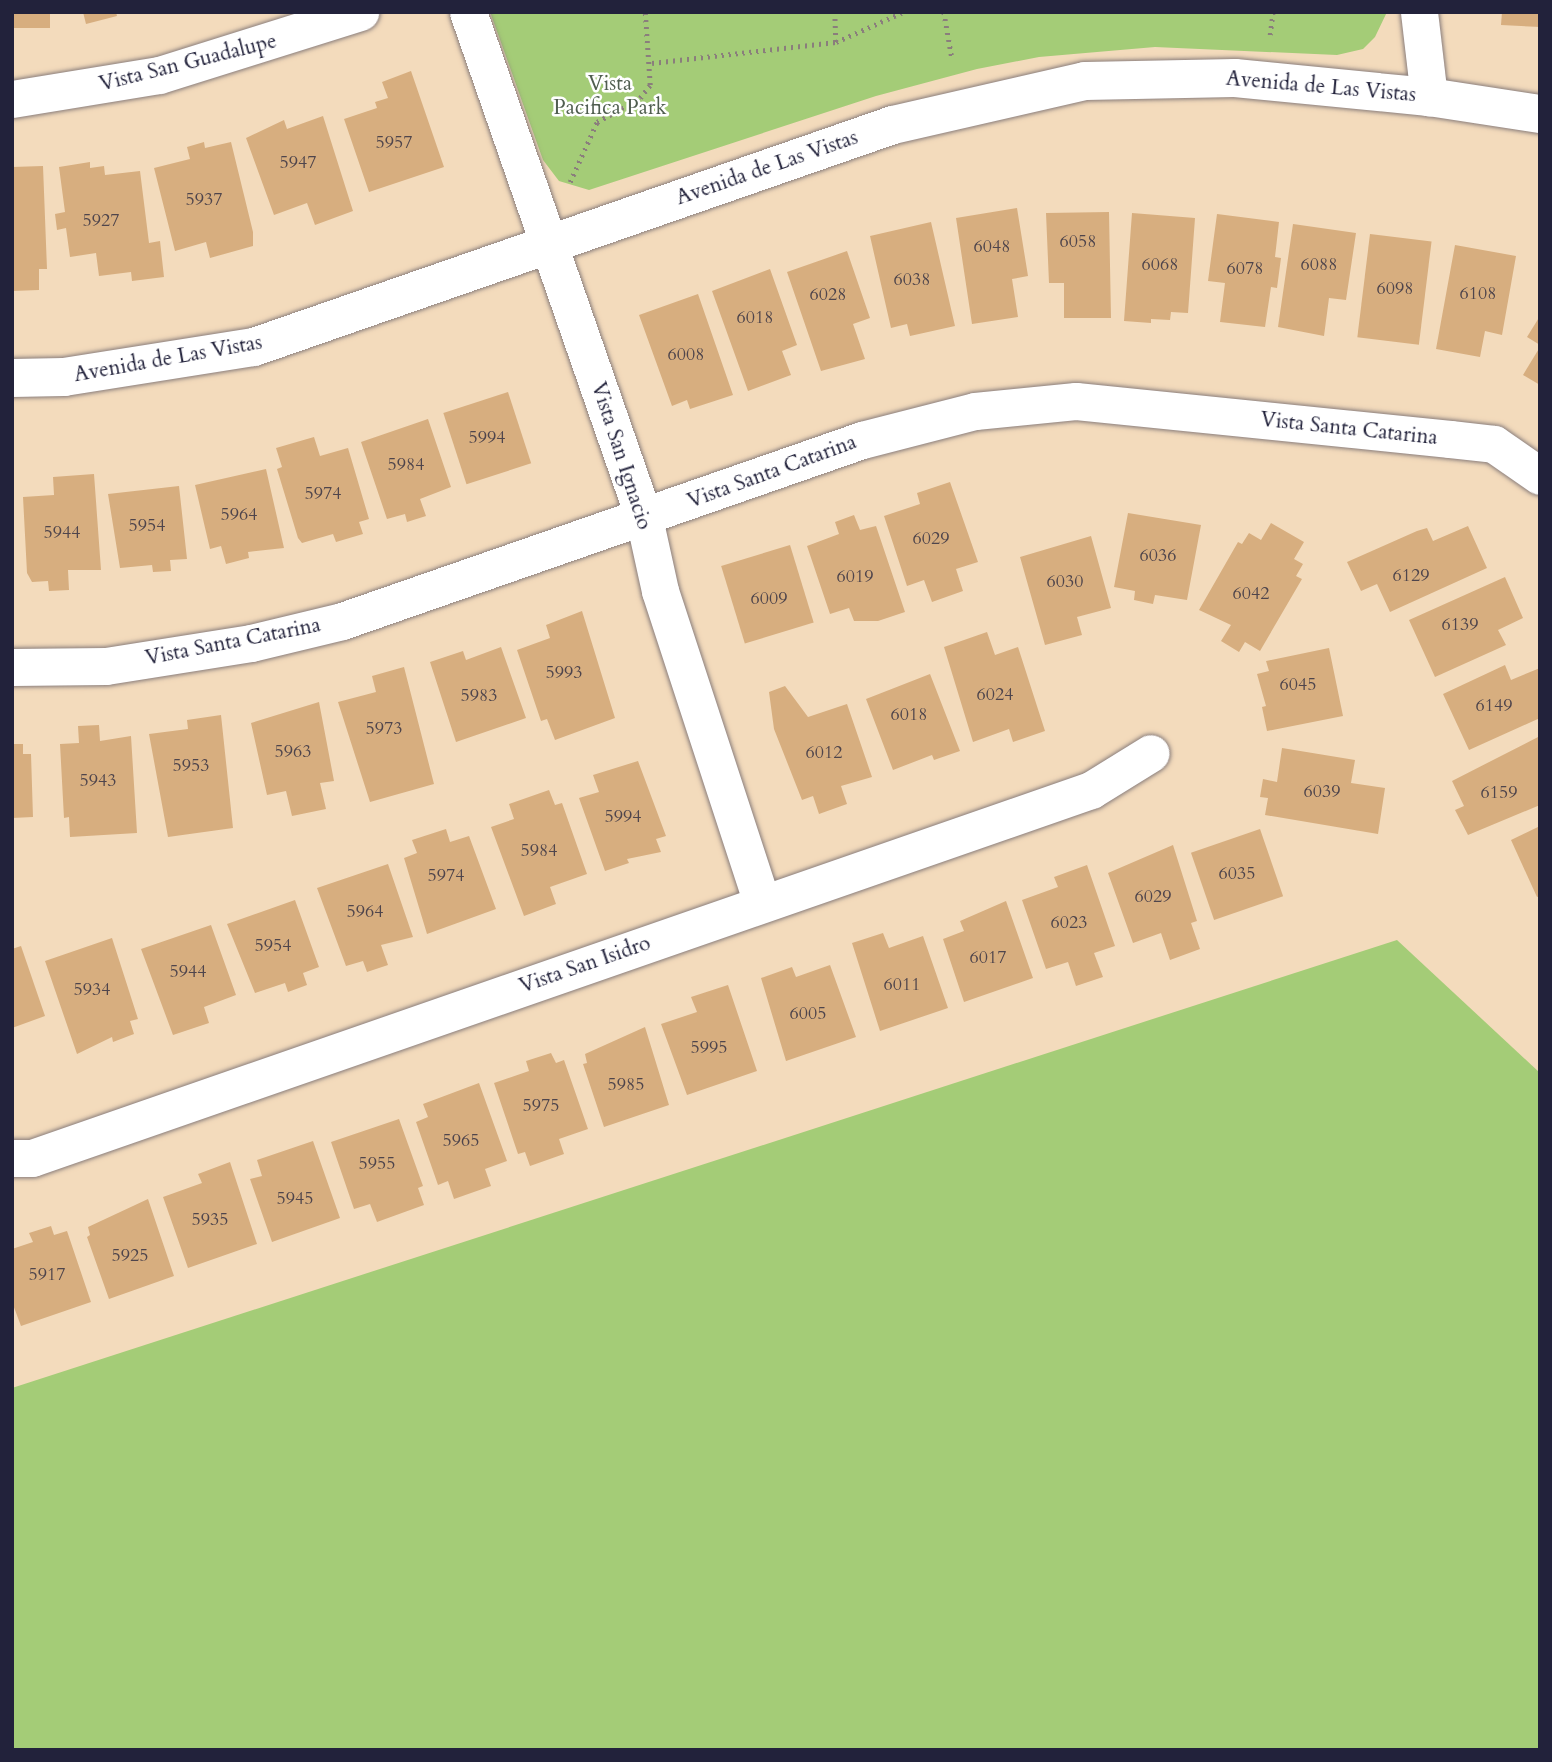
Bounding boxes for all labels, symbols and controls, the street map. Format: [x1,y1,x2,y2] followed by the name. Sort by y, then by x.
[97,29,279,97] street label: Vista San Guadalupe
[1225,66,1417,108] street label: Avenida de Las Vistas
[553,71,667,121] park label: Vista Pacifica Park
[673,125,861,211] street label: Avenida de Las Vistas
[376,132,412,154] house number: 5957
[280,152,316,174] house number: 5947
[186,189,222,211] house number: 5937
[83,210,119,232] house number: 5927
[1060,231,1096,253] house number: 6058
[974,236,1010,258] house number: 6048
[1142,254,1178,276] house number: 6068
[1301,254,1337,276] house number: 6088
[1227,258,1263,280] house number: 6078
[894,269,930,291] house number: 6038
[1377,278,1413,300] house number: 6098
[1460,283,1496,305] house number: 6108
[810,284,846,306] house number: 6028
[737,307,773,329] house number: 6018
[72,330,264,388] street label: Avenida de Las Vistas
[668,344,704,366] house number: 6008
[585,379,657,533] street label: Vista San Ignacio
[1259,407,1439,451] street label: Vista Santa Catarina
[469,427,505,449] house number: 5994
[684,430,860,514] street label: Vista Santa Catarina
[388,454,424,476] house number: 5984
[305,483,341,505] house number: 5974
[221,504,257,526] house number: 5964
[129,515,165,537] house number: 5954
[44,522,80,544] house number: 5944
[913,528,949,550] house number: 6029
[1140,545,1176,567] house number: 6036
[1393,565,1429,587] house number: 6129
[837,566,873,588] house number: 6019
[1047,571,1083,593] house number: 6030
[1233,583,1269,605] house number: 6042
[751,588,787,610] house number: 6009
[143,613,323,671] street label: Vista Santa Catarina
[1442,614,1478,636] house number: 6139
[546,662,582,684] house number: 5993
[1280,674,1316,696] house number: 6045
[977,684,1013,706] house number: 6024
[461,685,497,707] house number: 5983
[1476,695,1512,717] house number: 6149
[891,704,927,726] house number: 6018
[366,718,402,740] house number: 5973
[275,741,311,763] house number: 5963
[806,742,842,764] house number: 6012
[173,755,209,777] house number: 5953
[80,770,116,792] house number: 5943
[1304,781,1340,803] house number: 6039
[1481,782,1517,804] house number: 6159
[605,806,641,828] house number: 5994
[521,840,557,862] house number: 5984
[1219,863,1255,885] house number: 6035
[428,865,464,887] house number: 5974
[1135,886,1171,908] house number: 6029
[347,901,383,923] house number: 5964
[1051,912,1087,934] house number: 6023
[516,931,654,999] street label: Vista San Isidro
[255,935,291,957] house number: 5954
[970,947,1006,969] house number: 6017
[170,961,206,983] house number: 5944
[884,974,920,996] house number: 6011
[74,979,110,1001] house number: 5934
[790,1003,826,1025] house number: 6005
[691,1037,727,1059] house number: 5995
[608,1074,644,1096] house number: 5985
[523,1095,559,1117] house number: 5975
[443,1130,479,1152] house number: 5965
[359,1153,395,1175] house number: 5955
[277,1188,313,1210] house number: 5945
[192,1209,228,1231] house number: 5935
[112,1245,148,1267] house number: 5925
[29,1264,65,1286] house number: 5917

